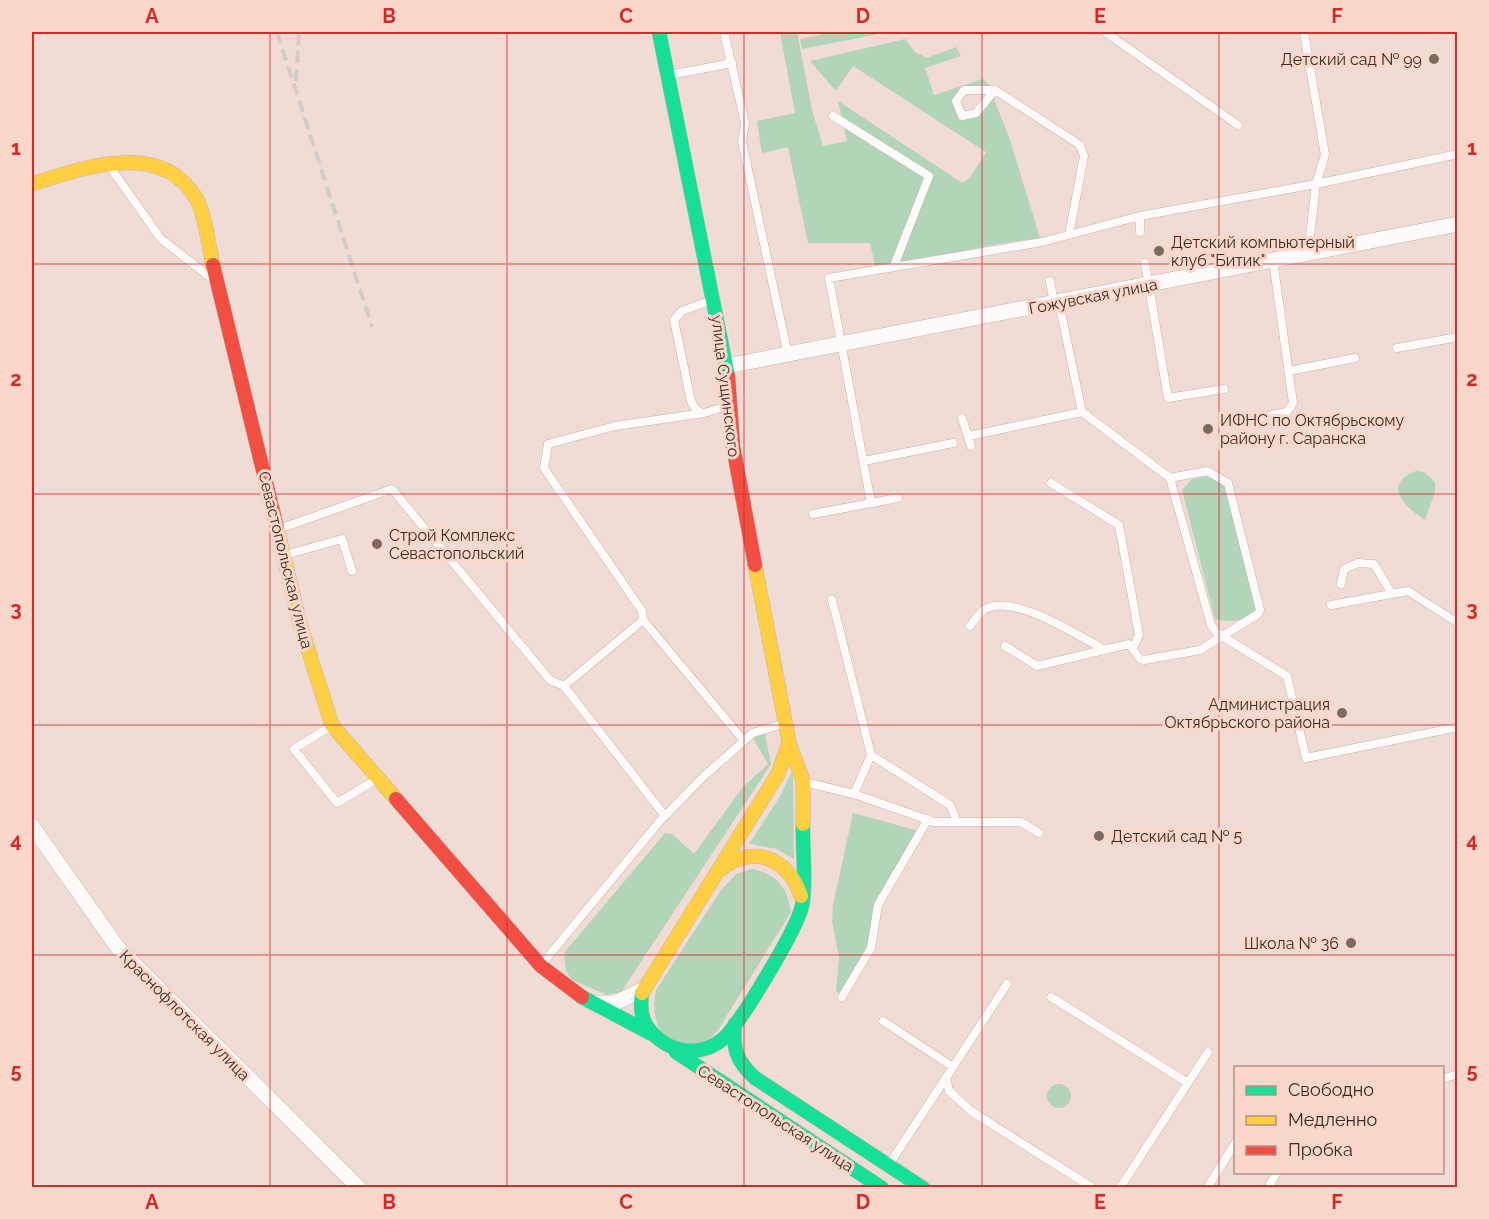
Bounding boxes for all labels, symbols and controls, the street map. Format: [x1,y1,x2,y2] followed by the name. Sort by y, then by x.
[145,4,159,28] text: A
[382,4,396,28] text: B
[619,4,633,28] text: C
[856,4,870,28] text: D
[1094,4,1106,28] text: E
[1331,4,1343,28] text: F
[1281,50,1422,69] place label: Детский сад № 99
[1427,52,1441,66] marker: Детский сад № 99
[11,136,21,160] text: 1
[1467,136,1477,160] text: 1
[1171,233,1355,270] place label: Детский компьютерный клуб "Битик"
[1152,244,1166,258] marker: Детский компьютерный клуб "Битик"
[1027,275,1159,318] street label: Гожувская улица
[707,314,744,458] street label: улица Сущинского
[10,367,22,391] text: 2
[1466,367,1478,391] text: 2
[1220,411,1405,448] place label: ИФНС по Октябрьскому району г. Саранска
[1201,422,1215,436] marker: ИФНС по Октябрьскому району г. Саранска
[254,469,317,651] street label: Севастопольская улица
[389,526,524,563] place label: Строй Комплекс Севастопольский
[370,537,384,551] marker: Строй Комплекс Севастопольский
[10,597,22,621] text: 3
[1466,597,1478,621] text: 3
[1165,695,1330,732] place label: Администрация Октябрьского района
[1335,706,1349,720] marker: Администрация Октябрьского района
[1111,827,1242,846] place label: Детский сад № 5
[10,828,22,852] text: 4
[1466,828,1478,852] text: 4
[1092,829,1106,843] marker: Детский сад № 5
[1244,934,1339,953] place label: Школа № 36
[1344,936,1358,950] marker: Школа № 36
[115,946,254,1085] street label: Краснофлотская улица
[10,1059,22,1083] text: 5
[1466,1059,1478,1083] text: 5
[694,1061,857,1176] street label: Севастопольская улица
[1234,1066,1444,1174] legend
[1288,1079,1374,1100] text: Свободно
[1288,1109,1377,1130] text: Медленно
[1288,1139,1353,1160] text: Пробка
[145,1190,159,1214] text: A
[382,1190,396,1214] text: B
[619,1190,633,1214] text: C
[856,1190,870,1214] text: D
[1094,1190,1106,1214] text: E
[1331,1190,1343,1214] text: F

